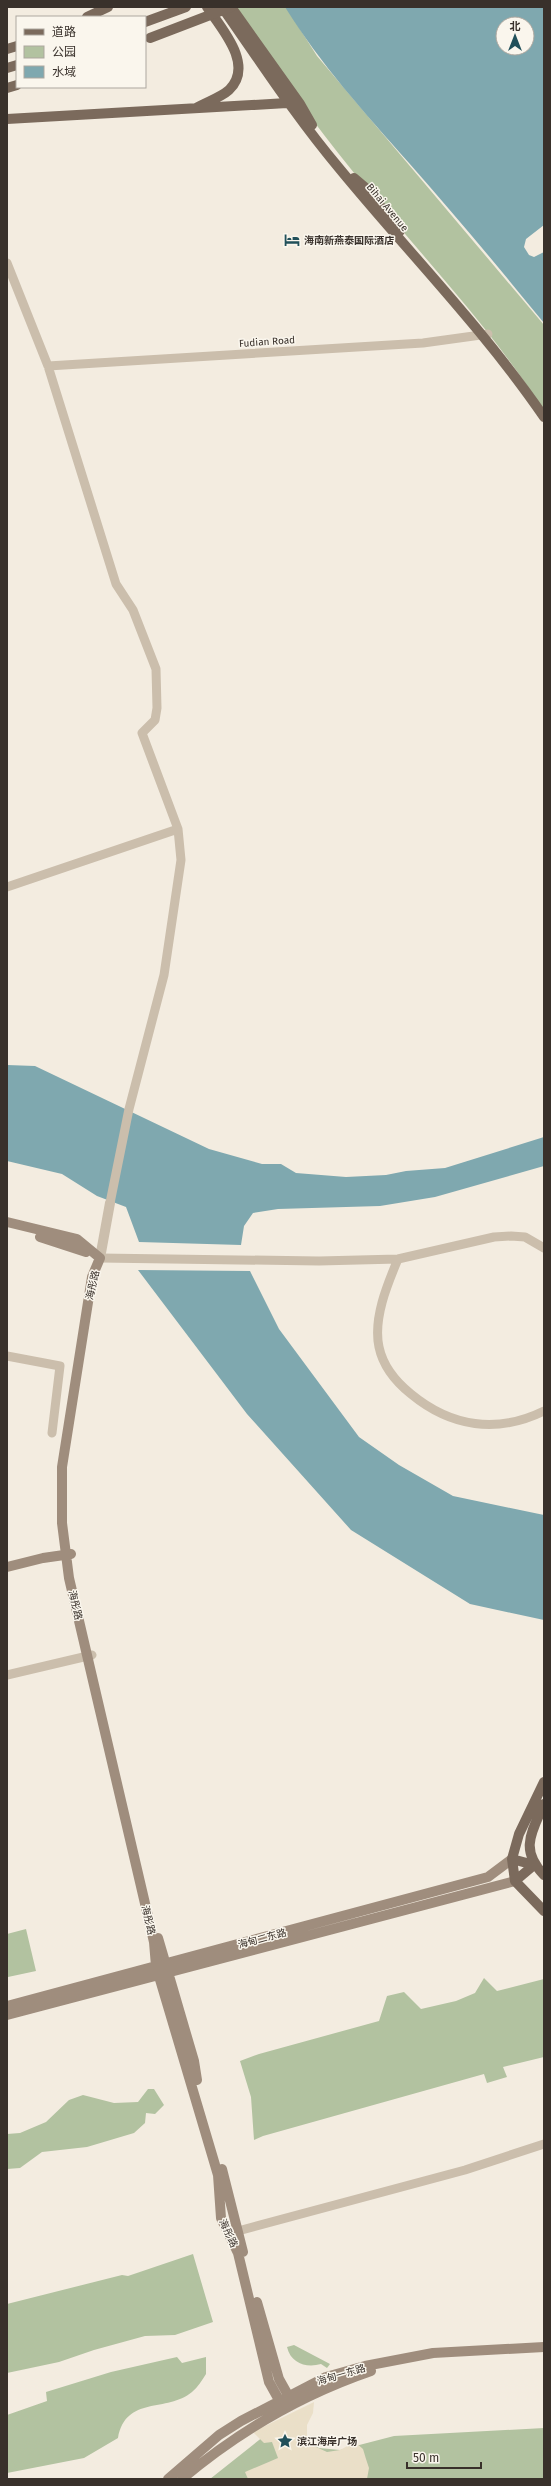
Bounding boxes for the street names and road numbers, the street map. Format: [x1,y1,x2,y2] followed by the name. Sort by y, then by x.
[364,181,411,234] street label: Bihai Avenue
[239,334,296,350] street label: Fudian Road
[84,1269,102,1301] street label: 海彤路
[66,1589,84,1621] street label: 海彤路
[139,1904,157,1936] street label: 海彤路
[237,1927,288,1951] street label: 海甸二东路
[216,2217,240,2250] street label: 海彤路
[316,2362,367,2388] street label: 海甸一东路

